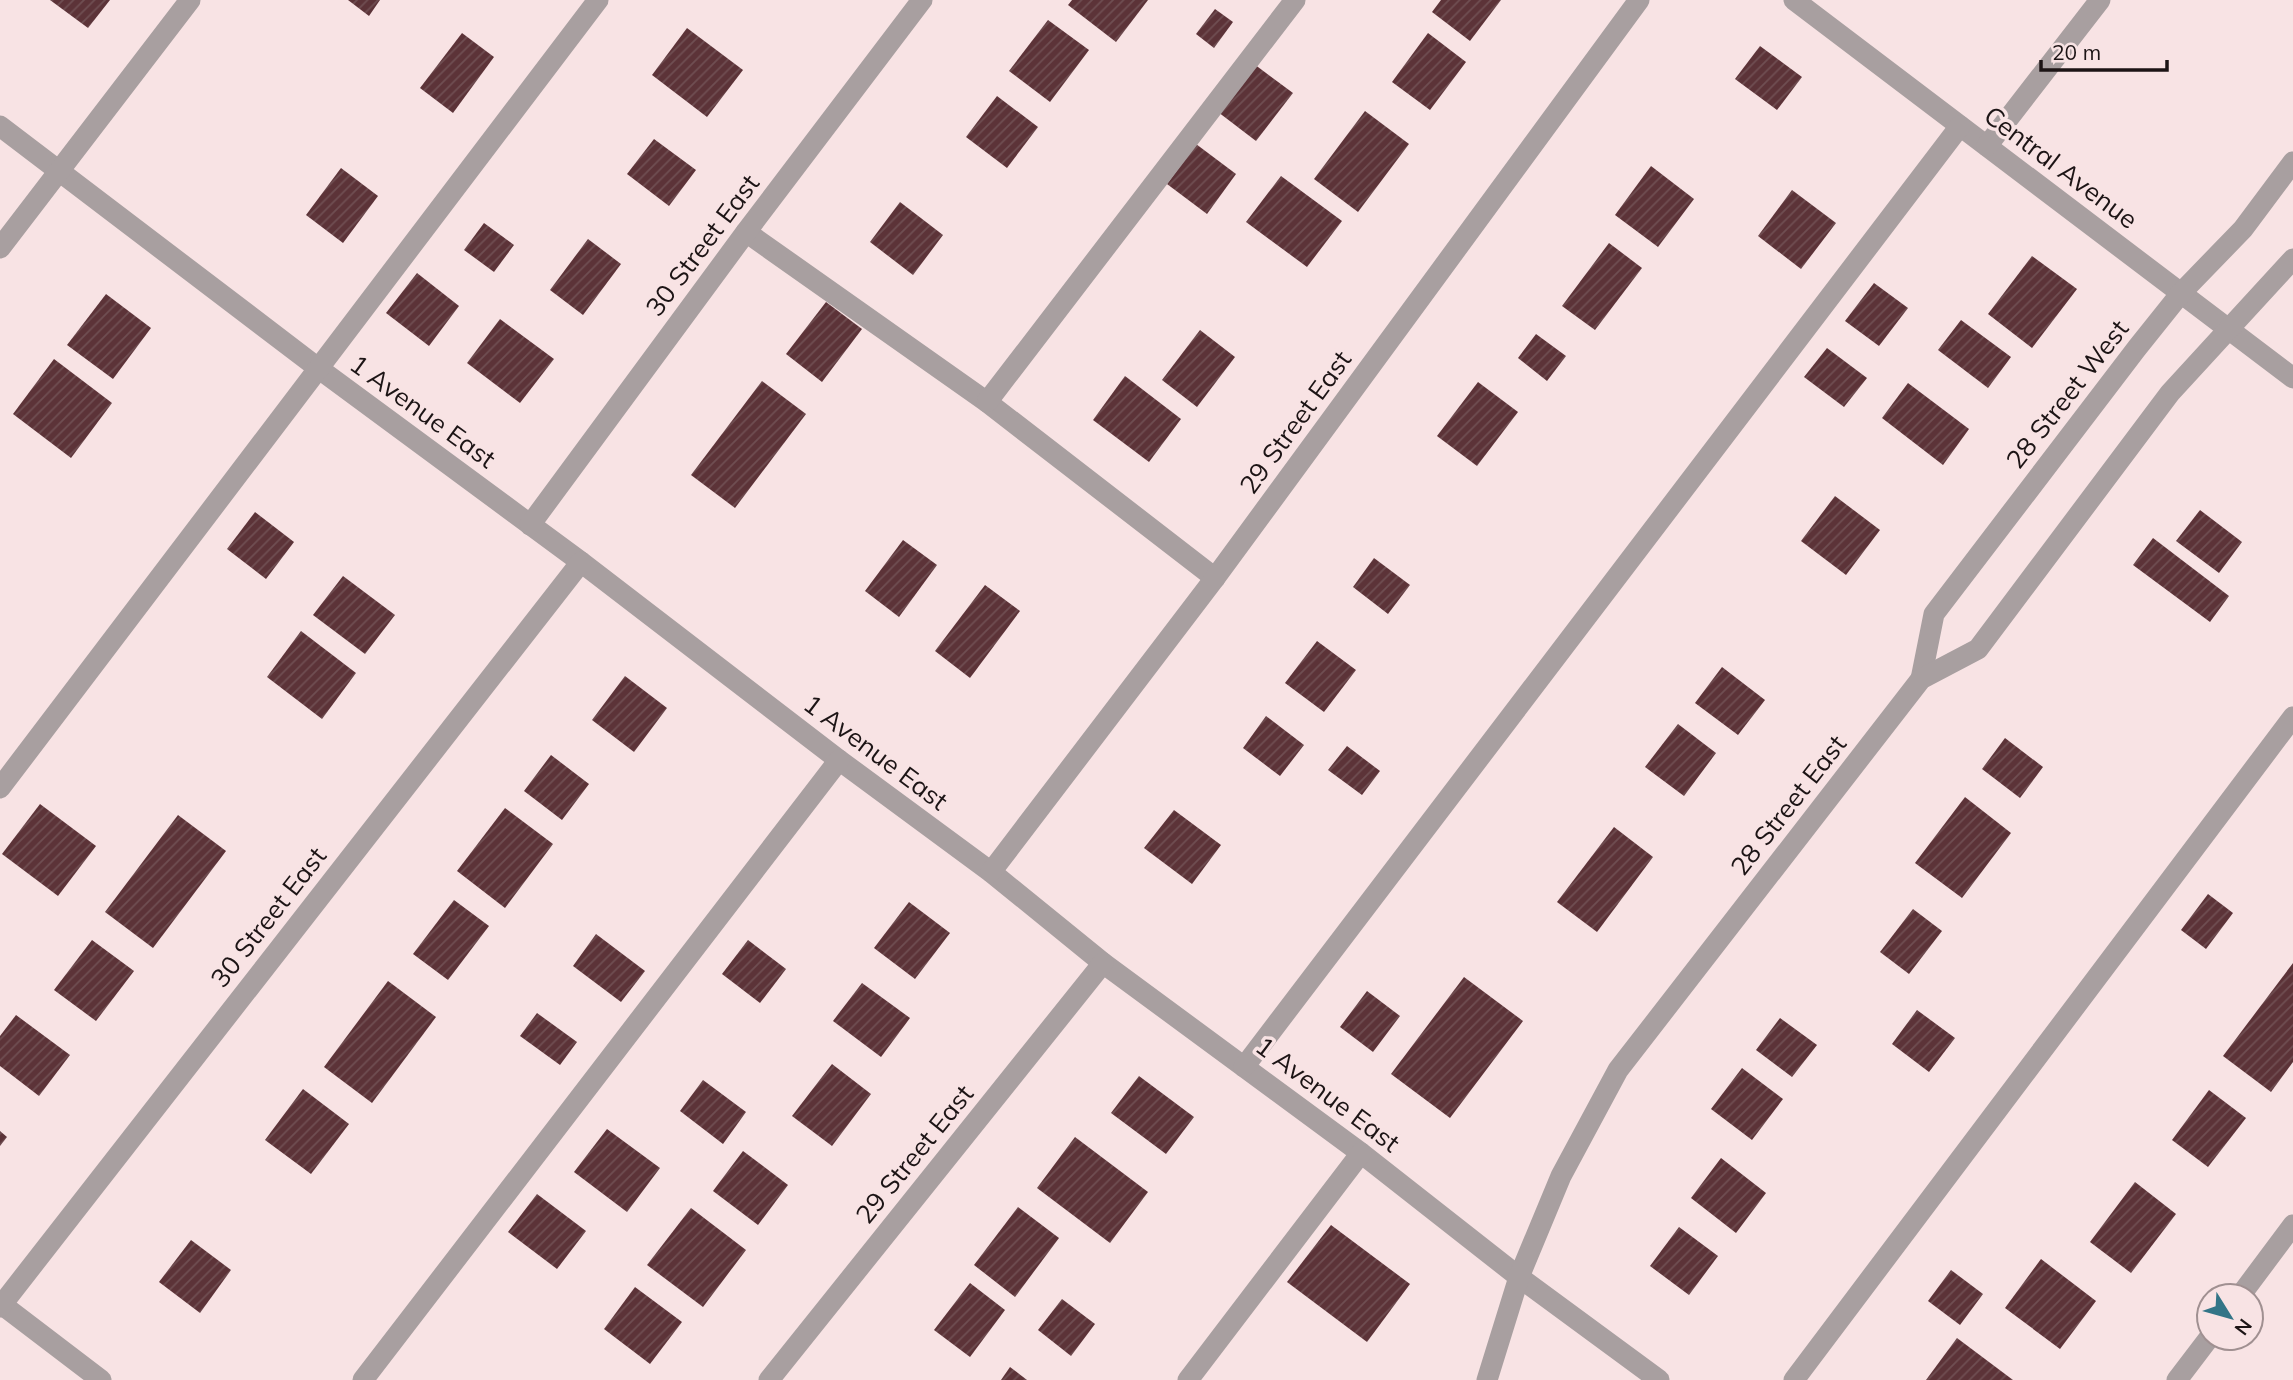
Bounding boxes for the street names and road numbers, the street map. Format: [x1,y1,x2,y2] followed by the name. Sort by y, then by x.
[1978,99,2144,235] street label: Central Avenue
[638,167,766,323] street label: 30 Street East
[1999,313,2135,475] street label: 28 Street West
[1232,344,1358,500] street label: 29 Street East
[344,347,502,475] street label: 1 Avenue East
[797,687,955,817] street label: 1 Avenue East
[1723,728,1853,882] street label: 28 Street East
[203,840,333,994] street label: 30 Street East
[1249,1029,1407,1159] street label: 1 Avenue East
[848,1078,980,1230] street label: 29 Street East

